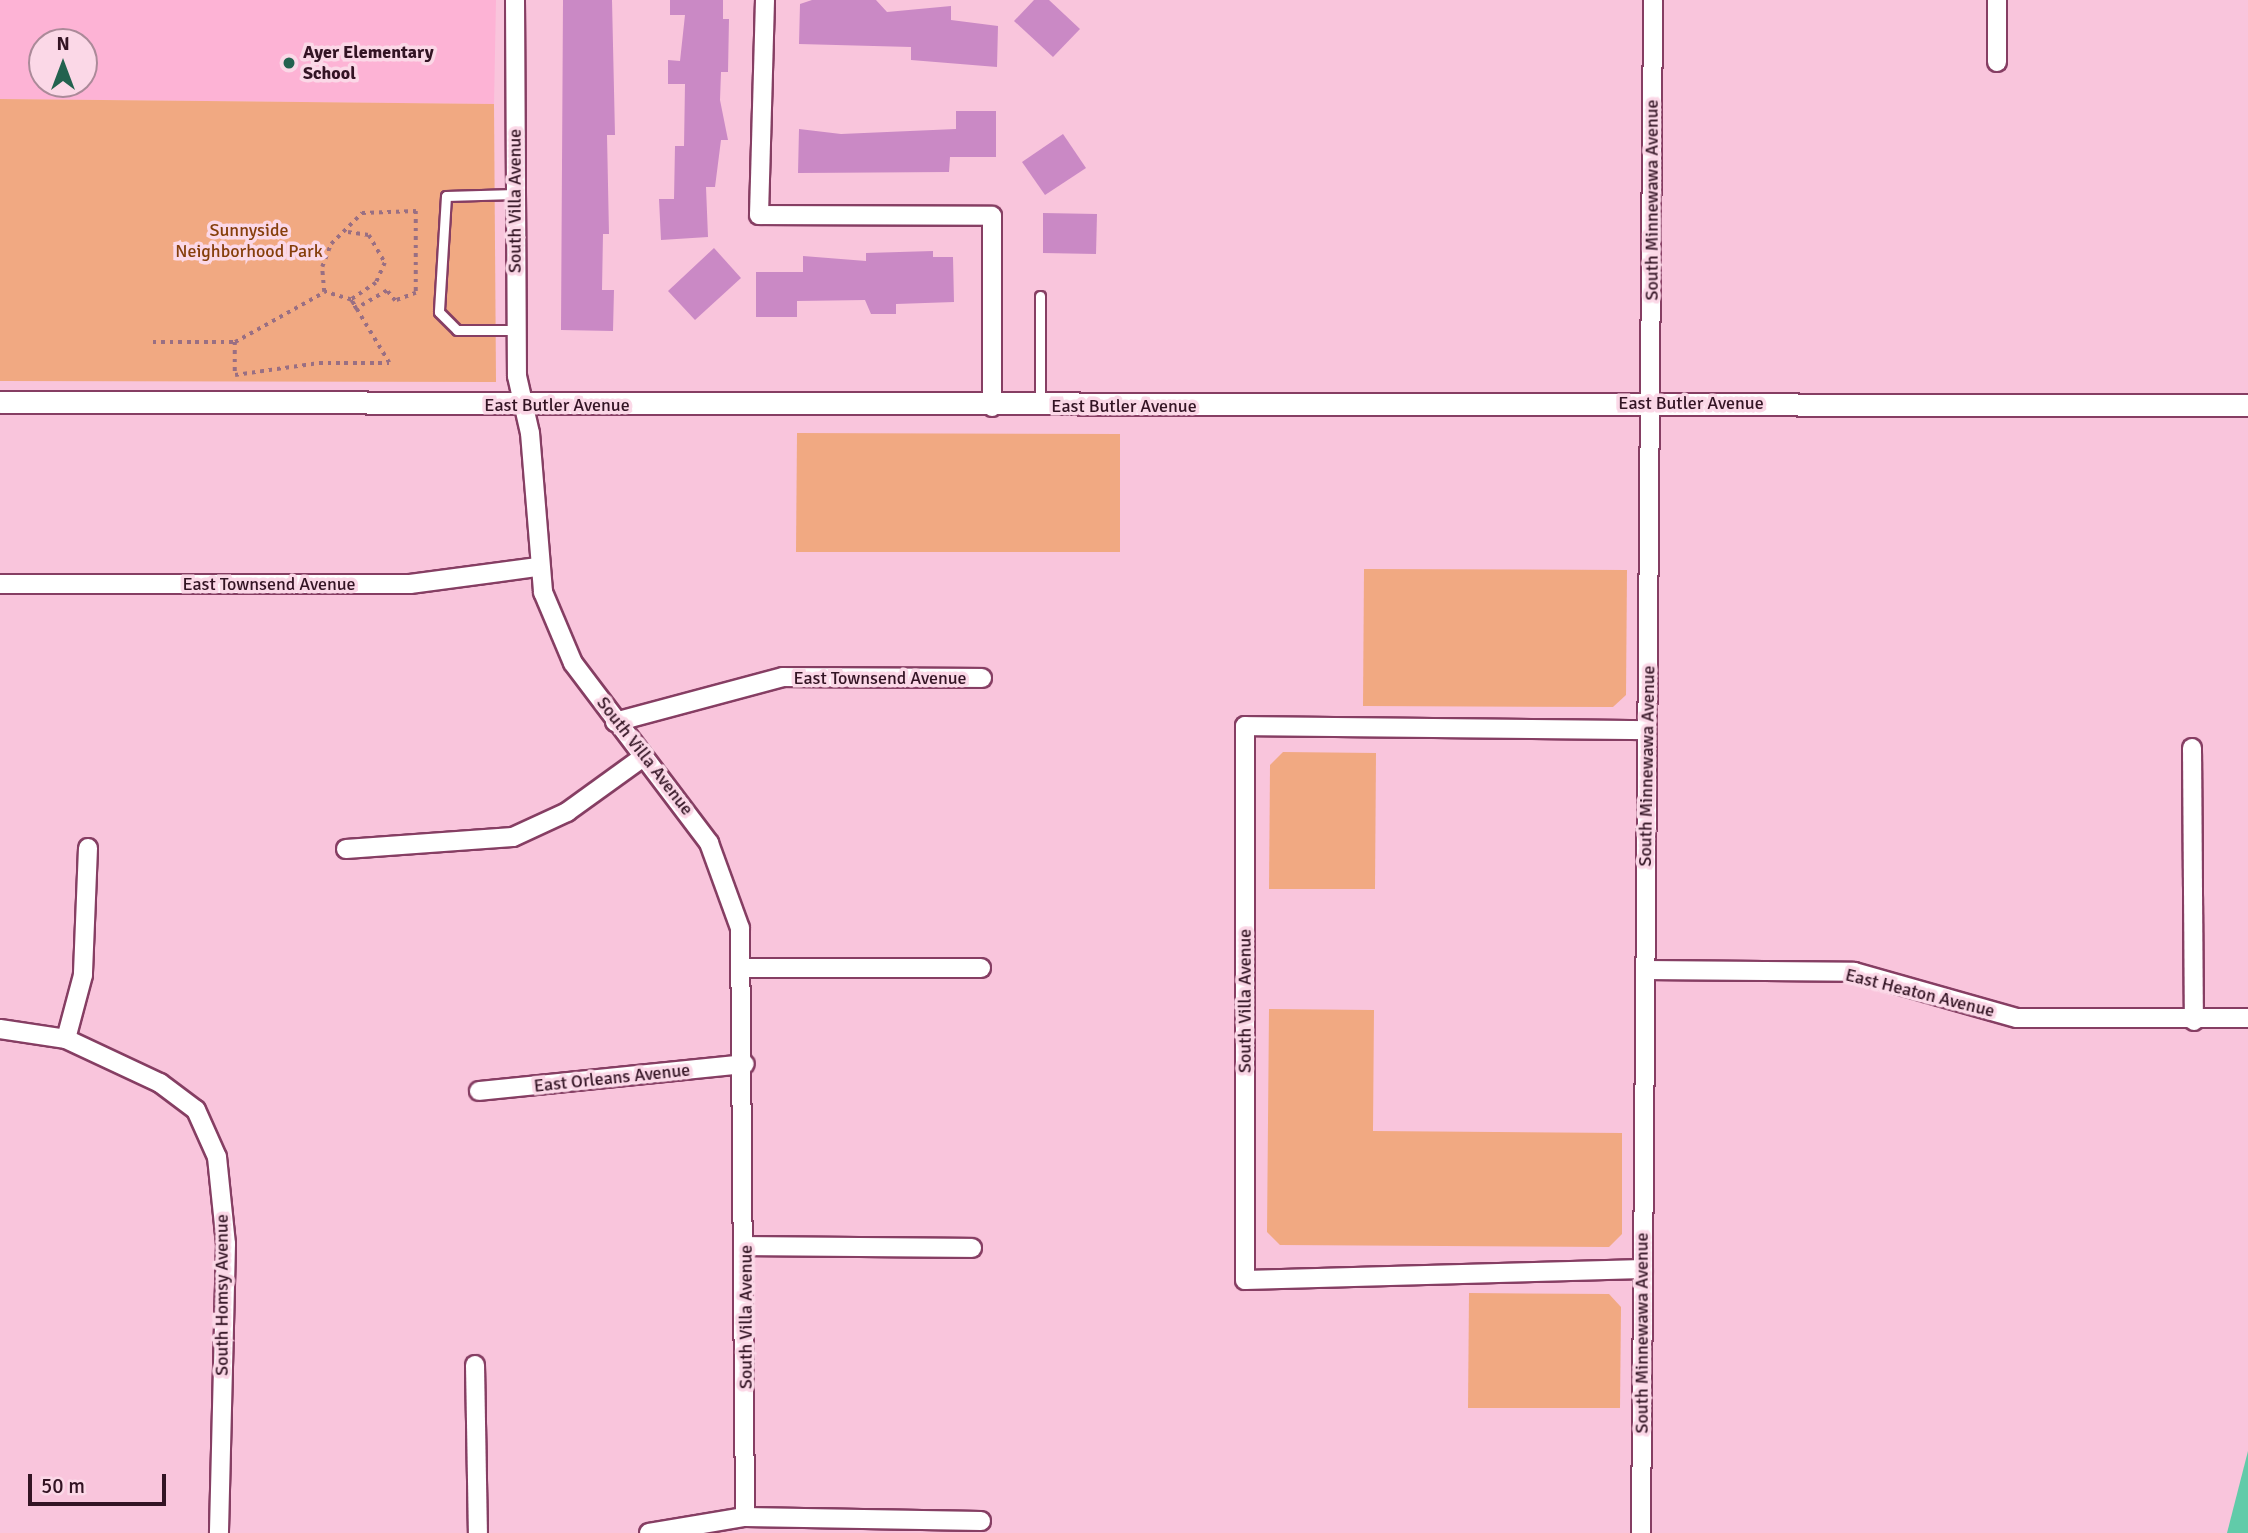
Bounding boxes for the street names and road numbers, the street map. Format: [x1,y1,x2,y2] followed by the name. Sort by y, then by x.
[1641,99,1663,301] street label: South Minnewawa Avenue
[504,129,526,273] street label: South Villa Avenue
[1618,392,1764,414] street label: East Butler Avenue
[484,394,630,416] street label: East Butler Avenue
[1051,395,1197,417] street label: East Butler Avenue
[182,573,356,595] street label: East Townsend Avenue
[1634,665,1660,867] street label: South Minnewawa Avenue
[793,667,967,689] street label: East Townsend Avenue
[592,693,698,819] street label: South Villa Avenue
[1234,929,1256,1073] street label: South Villa Avenue
[1843,964,1997,1022] street label: East Heaton Avenue
[533,1059,691,1097] street label: East Orleans Avenue
[211,1214,233,1376] street label: South Homsy Avenue
[1631,1232,1653,1434] street label: South Minnewawa Avenue
[735,1245,757,1389] street label: South Villa Avenue

